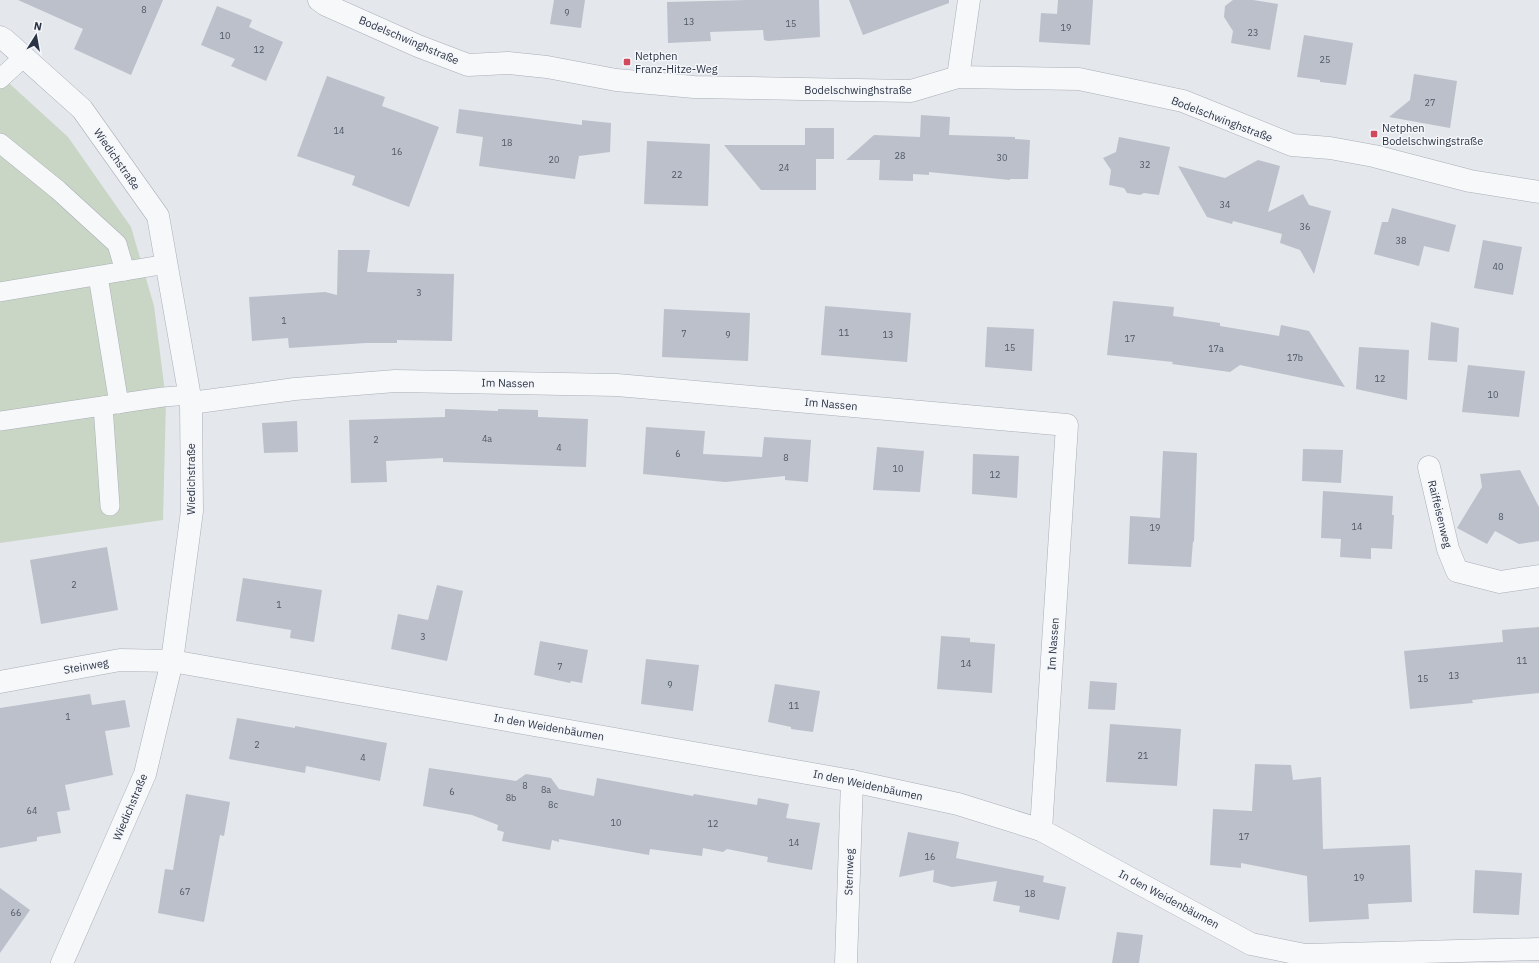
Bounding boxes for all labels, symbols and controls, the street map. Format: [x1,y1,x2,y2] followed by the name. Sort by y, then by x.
[141,4,147,15] house number: 8
[564,7,570,18] house number: 9
[357,13,461,67] street label: Bodelschwinghstraße
[16,16,56,56] north arrow
[684,16,694,27] house number: 13
[786,18,796,29] house number: 15
[33,19,43,34] text: N
[1061,22,1071,33] house number: 19
[1248,27,1258,38] house number: 23
[220,30,230,41] house number: 10
[254,44,264,55] house number: 12
[635,49,718,76] place label: Netphen Franz-Hitze-Weg
[1320,54,1330,65] house number: 25
[622,57,632,67] marker: Netphen Franz-Hitze-Weg
[804,83,912,97] street label: Bodelschwinghstraße
[1169,93,1275,145] street label: Bodelschwinghstraße
[1425,97,1435,108] house number: 27
[1382,121,1483,148] place label: Netphen Bodelschwingstraße
[334,125,344,136] house number: 14
[91,126,143,192] street label: Wiedichstraße
[1369,129,1379,139] marker: Netphen Bodelschwingstraße
[502,137,512,148] house number: 18
[392,146,402,157] house number: 16
[895,150,905,161] house number: 28
[997,152,1007,163] house number: 30
[549,154,559,165] house number: 20
[1140,159,1150,170] house number: 32
[779,162,789,173] house number: 24
[672,169,682,180] house number: 22
[1220,199,1230,210] house number: 34
[1300,221,1310,232] house number: 36
[1396,235,1406,246] house number: 38
[1493,261,1503,272] house number: 40
[416,287,422,298] house number: 3
[281,315,287,326] house number: 1
[839,327,849,338] house number: 11
[681,328,687,339] house number: 7
[725,329,731,340] house number: 9
[883,329,893,340] house number: 13
[1125,333,1135,344] house number: 17
[1005,342,1015,353] house number: 15
[1208,343,1224,354] house number: 17a
[1287,352,1303,363] house number: 17b
[1375,373,1385,384] house number: 12
[481,376,535,390] street label: Im Nassen
[1488,389,1498,400] house number: 10
[804,395,858,413] street label: Im Nassen
[482,433,492,444] house number: 4a
[373,434,379,445] house number: 2
[556,442,562,453] house number: 4
[184,443,198,515] street label: Wiedichstraße
[675,448,681,459] house number: 6
[783,452,789,463] house number: 8
[893,463,903,474] house number: 10
[990,469,1000,480] house number: 12
[1425,479,1455,549] street label: Raiffeisenweg
[1498,511,1504,522] house number: 8
[1352,521,1362,532] house number: 14
[1150,522,1160,533] house number: 19
[71,579,77,590] house number: 2
[276,599,282,610] house number: 1
[1044,617,1062,671] street label: Im Nassen
[420,631,426,642] house number: 3
[62,655,110,677] street label: Steinweg
[1517,655,1527,666] house number: 11
[961,658,971,669] house number: 14
[557,661,563,672] house number: 7
[1449,670,1459,681] house number: 13
[1418,673,1428,684] house number: 15
[667,679,673,690] house number: 9
[789,700,799,711] house number: 11
[493,710,605,744] street label: In den Weidenbäumen
[65,711,71,722] house number: 1
[254,739,260,750] house number: 2
[1138,750,1148,761] house number: 21
[360,752,366,763] house number: 4
[812,767,924,803] street label: In den Weidenbäumen
[110,771,150,843] street label: Wiedichstraße
[522,780,528,791] house number: 8
[541,784,551,795] house number: 8a
[449,786,455,797] house number: 6
[506,792,516,803] house number: 8b
[548,799,558,810] house number: 8c
[27,805,37,816] house number: 64
[611,817,621,828] house number: 10
[708,818,718,829] house number: 12
[1239,831,1249,842] house number: 17
[789,837,799,848] house number: 14
[841,848,857,896] street label: Sternweg
[925,851,935,862] house number: 16
[1116,867,1222,931] street label: In den Weidenbäumen
[1354,872,1364,883] house number: 19
[180,886,190,897] house number: 67
[1025,888,1035,899] house number: 18
[11,907,21,918] house number: 66

